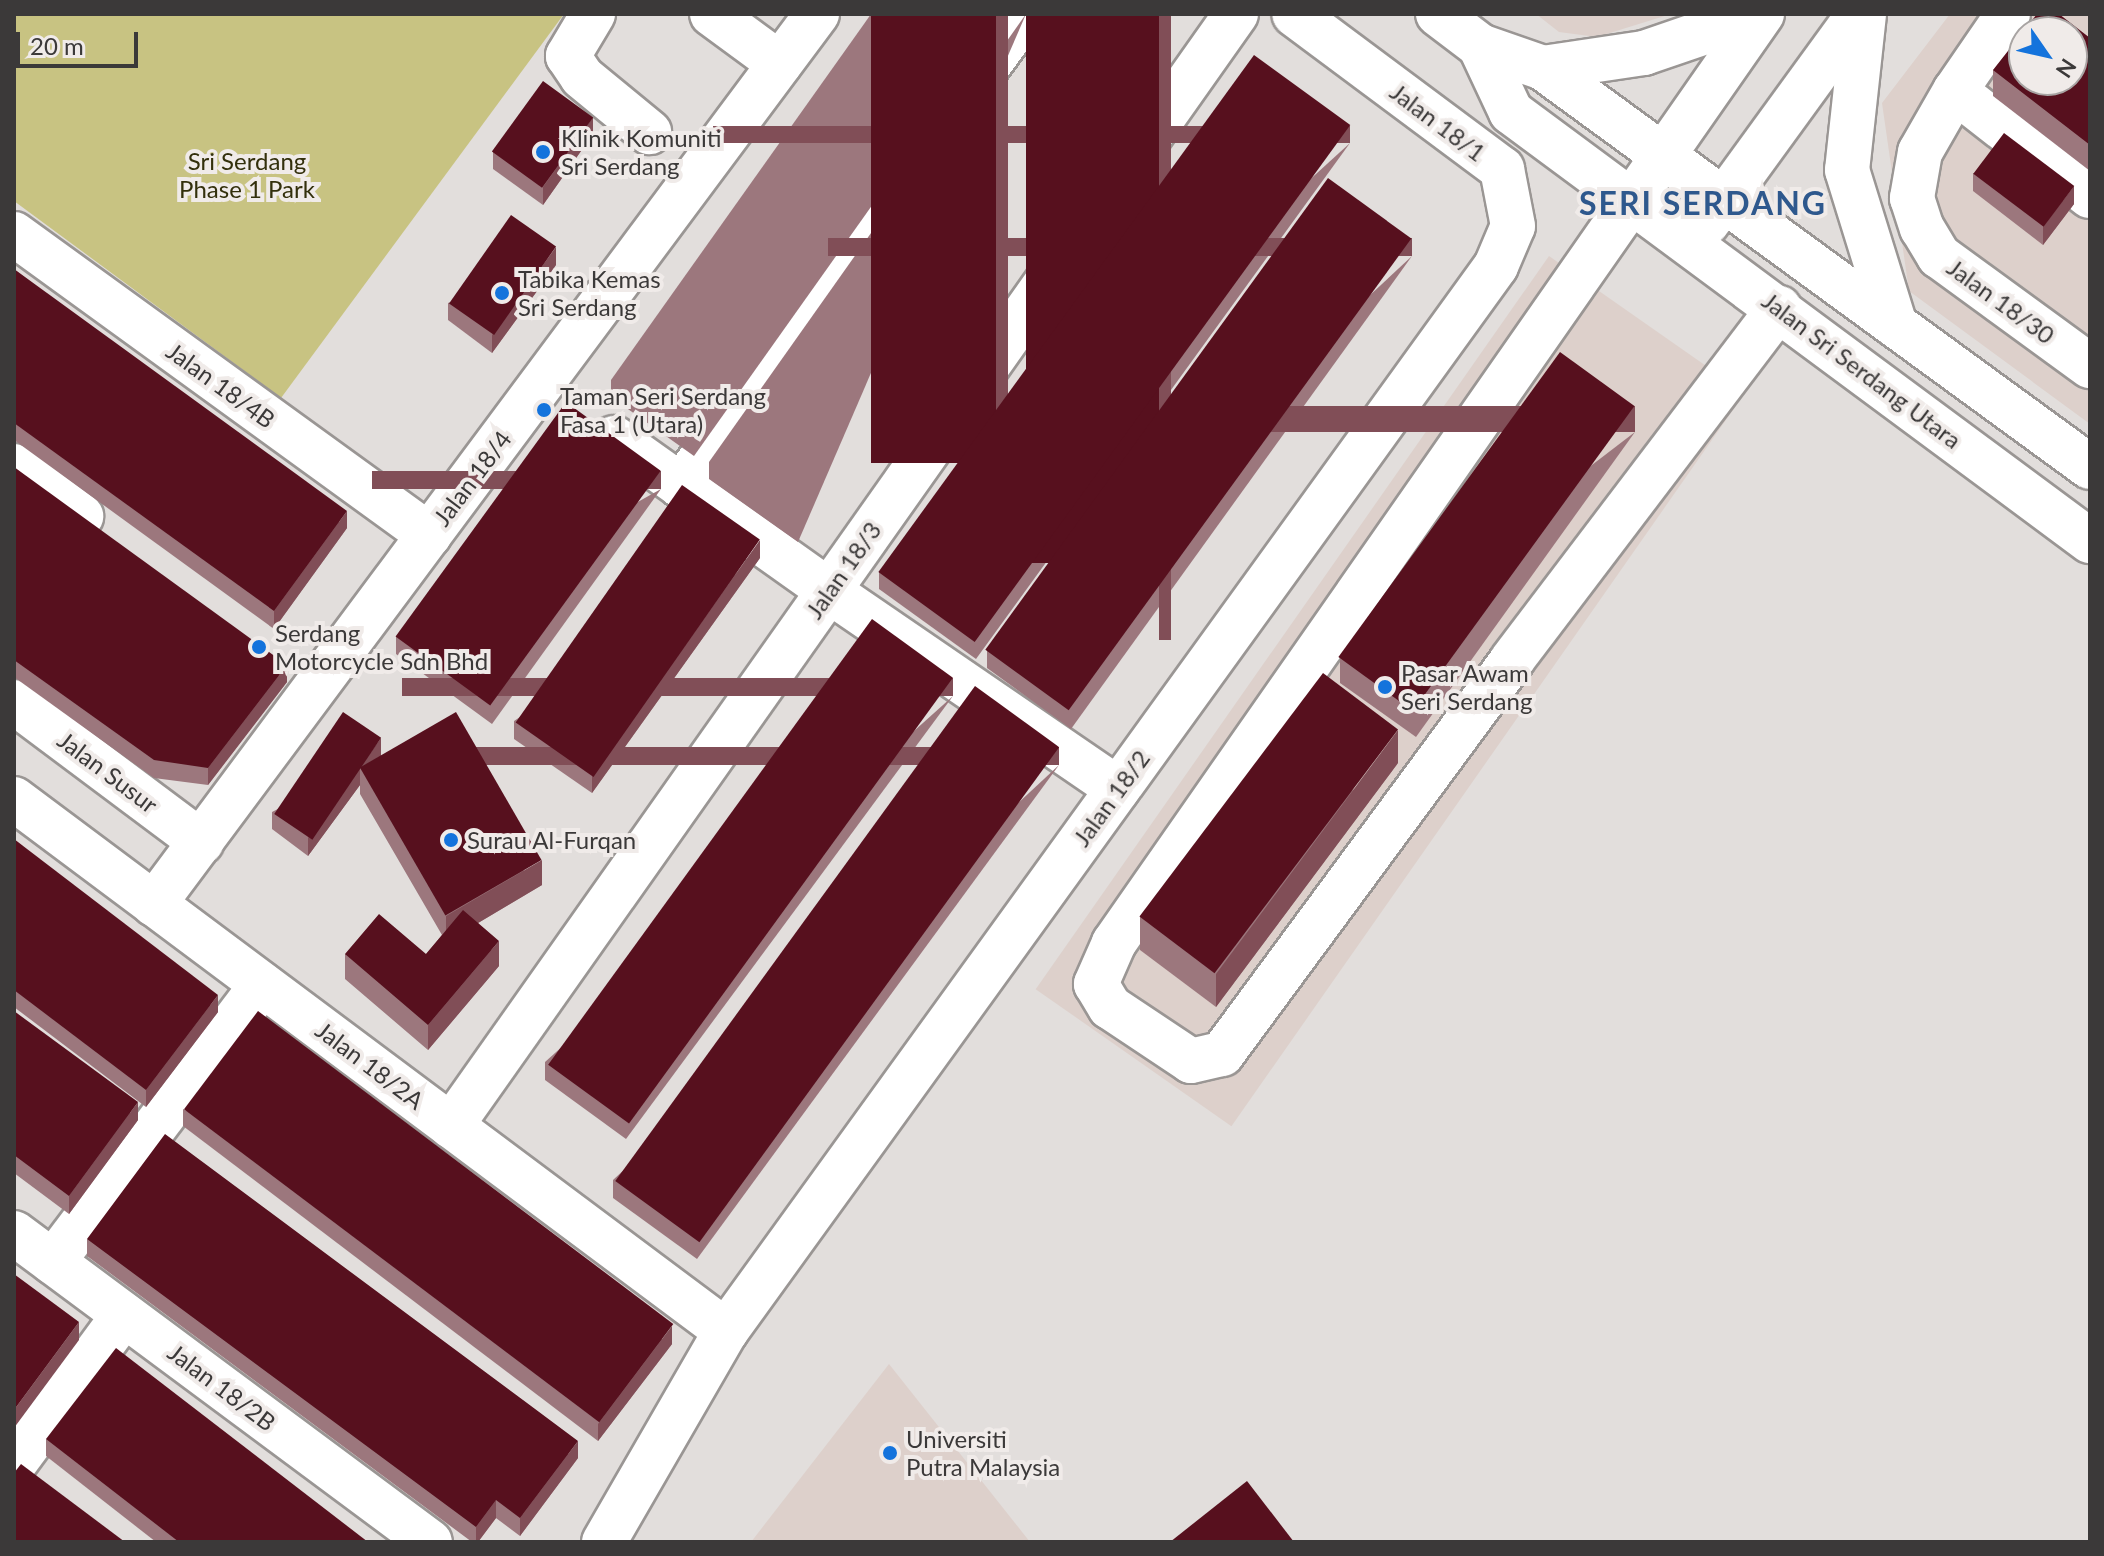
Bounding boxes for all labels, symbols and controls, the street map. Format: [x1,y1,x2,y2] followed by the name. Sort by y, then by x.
[20,16,142,66] scale bar
[2008,16,2088,96] north arrow
[30,31,84,60] text: 20 m
[2051,54,2083,83] text: N
[1385,77,1491,167] street label: Jalan 18/1
[561,124,721,180] place label: Klinik Komuniti Sri Serdang
[532,141,554,163] marker: Klinik Komuniti Sri Serdang
[179,147,315,203] park label: Sri Serdang Phase 1 Park
[1579,184,1827,222] district label: SERI SERDANG
[1942,253,2060,349] street label: Jalan 18/30
[518,265,661,321] place label: Tabika Kemas Sri Serdang
[493,284,511,302] marker: Tabika Kemas Sri Serdang
[1757,286,1967,454] street label: Jalan Sri Serdang Utara
[161,336,281,434] street label: Jalan 18/4B
[560,382,766,438] place label: Taman Seri Serdang Fasa 1 (Utara)
[535,401,553,419] marker: Taman Seri Serdang Fasa 1 (Utara)
[427,425,517,531] street label: Jalan 18/4
[799,516,887,624] street label: Jalan 18/3
[275,619,488,675] place label: Serdang Motorcycle Sdn Bhd
[250,638,268,656] marker: Serdang Motorcycle Sdn Bhd
[1401,659,1532,715] place label: Pasar Awam Seri Serdang
[1376,678,1394,696] marker: Pasar Awam Seri Serdang
[52,725,164,819] street label: Jalan Susur
[1067,745,1155,851] street label: Jalan 18/2
[467,826,637,854] place label: Surau Al-Furqan
[442,831,460,849] marker: Surau Al-Furqan
[310,1015,430,1115] street label: Jalan 18/2A
[163,1337,281,1437] street label: Jalan 18/2B
[906,1425,1060,1481] place label: Universiti Putra Malaysia
[881,1444,899,1462] marker: Universiti Putra Malaysia

